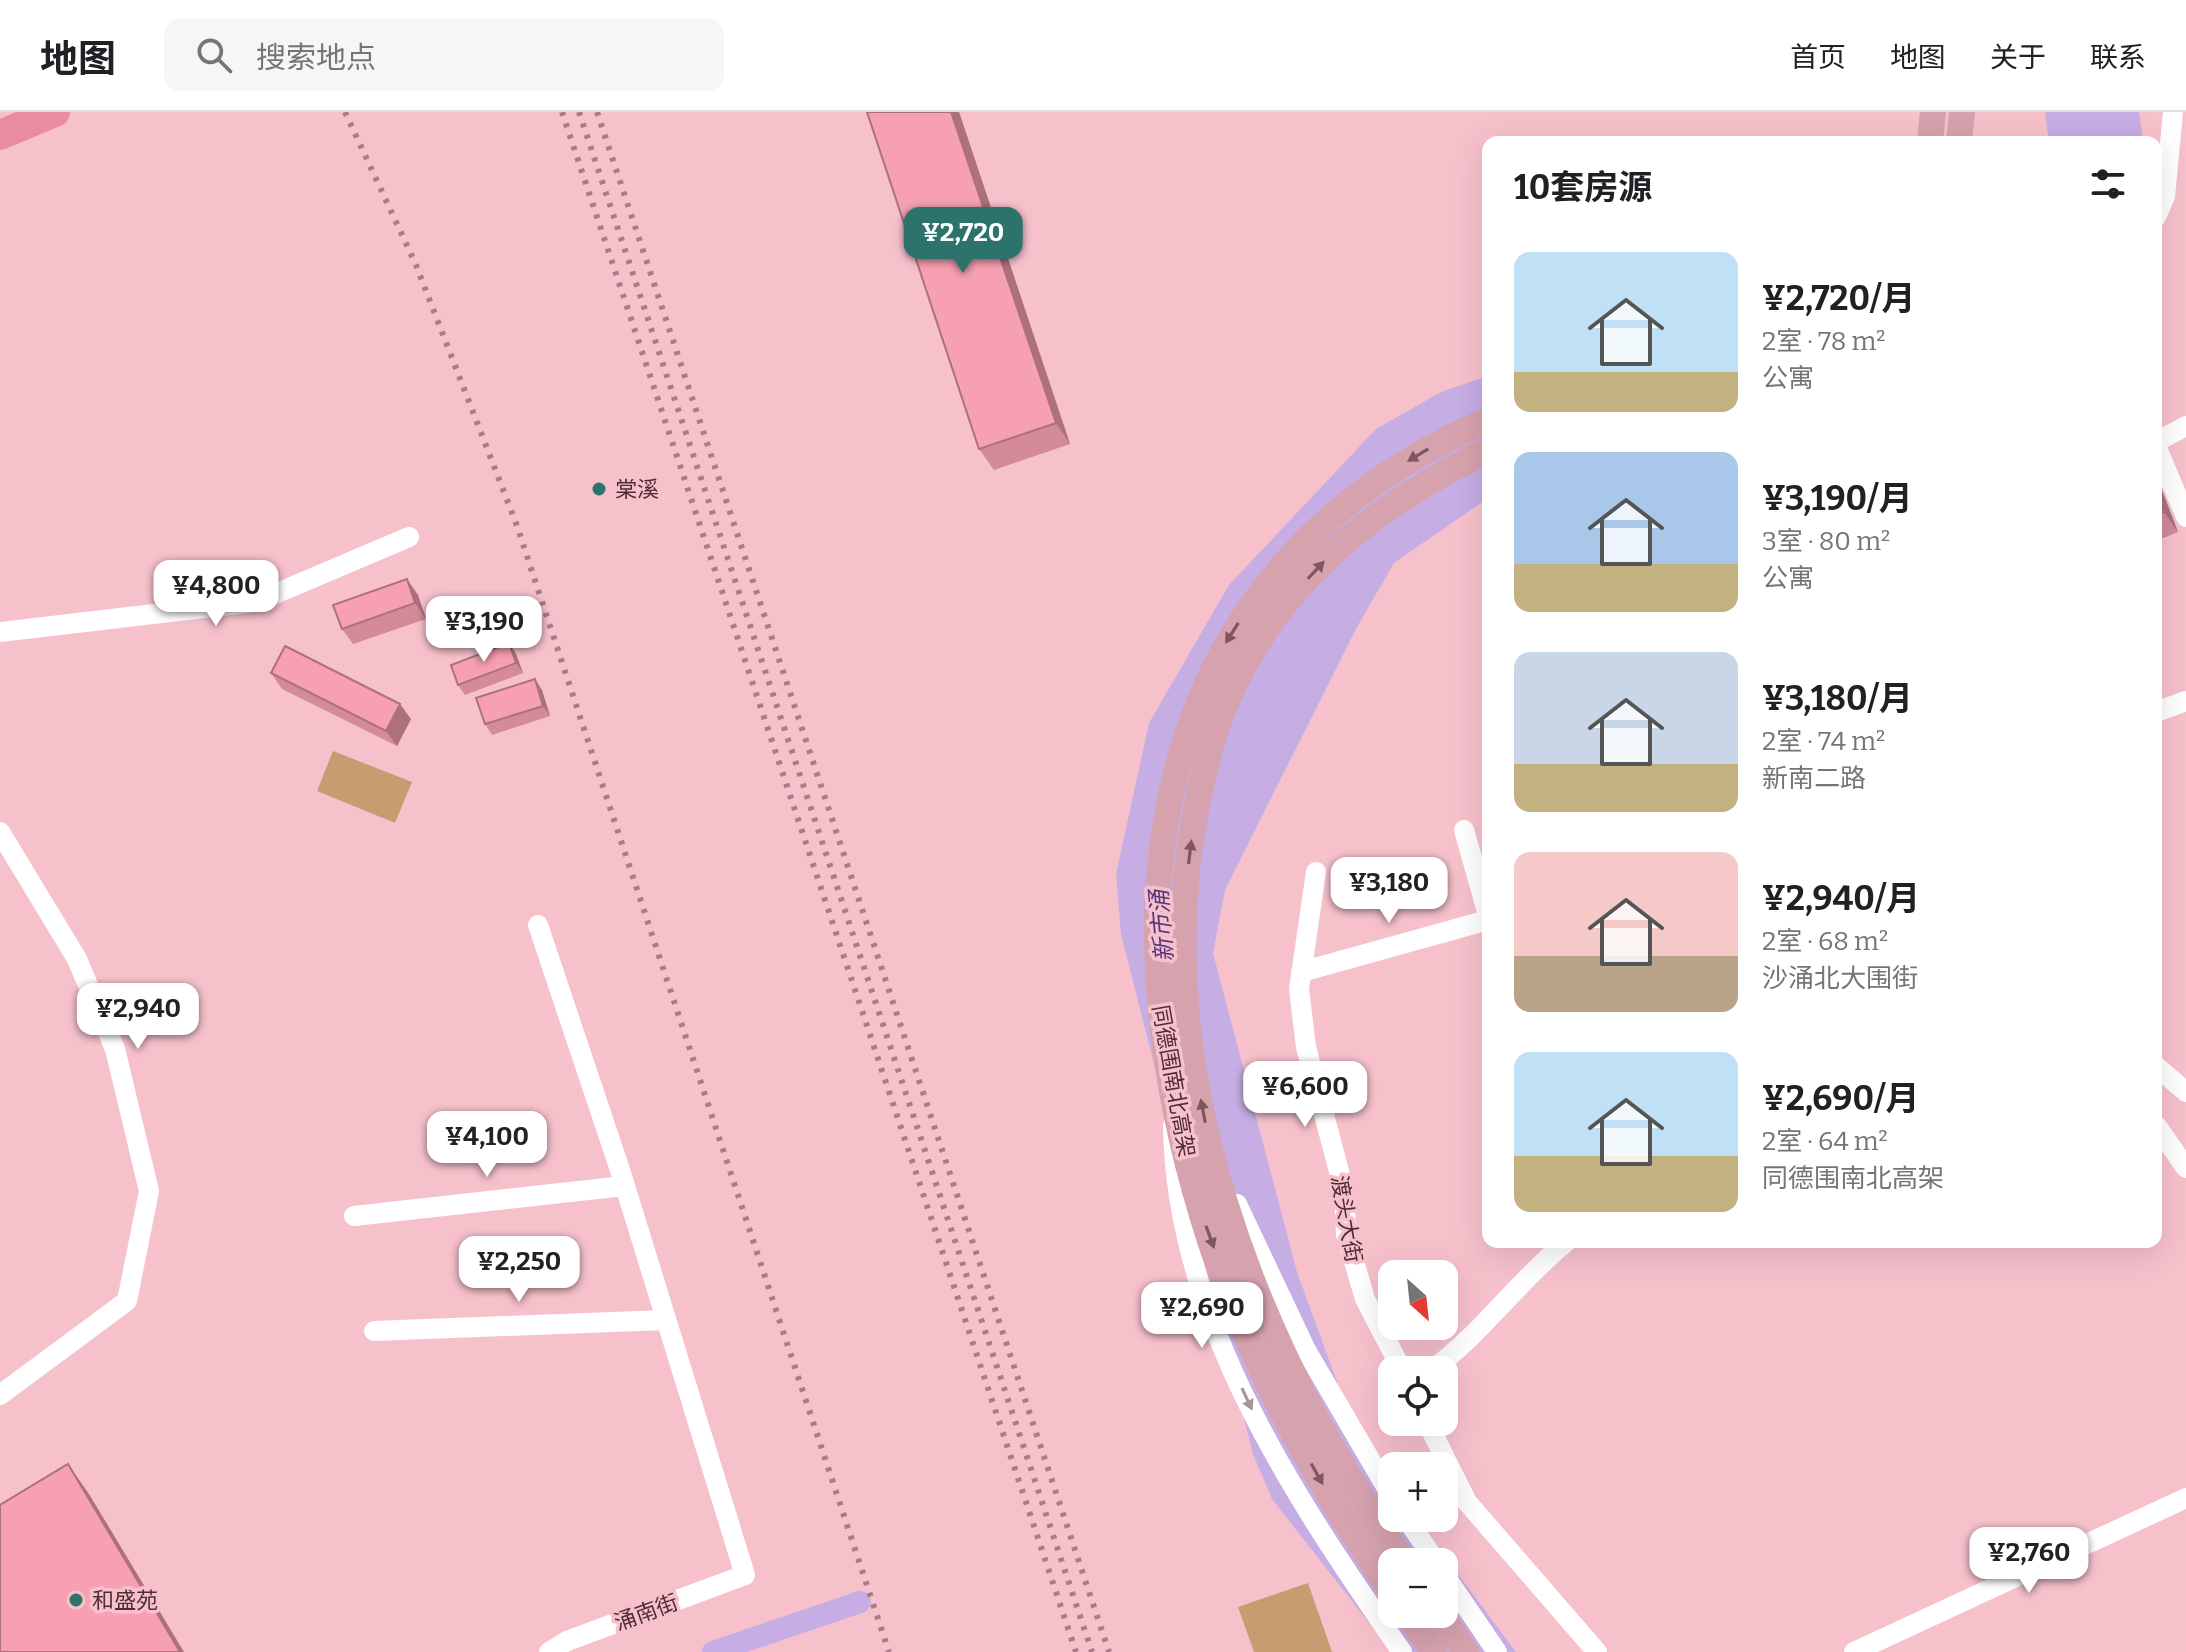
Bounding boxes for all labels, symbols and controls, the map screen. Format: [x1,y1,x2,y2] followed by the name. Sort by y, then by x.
[164,19,724,91] search box
[192,33,236,77] icon: search
[40,36,116,82] text: 地图
[256,40,376,76] text: 搜索地点
[1790,41,1846,74] text: 首页
[1890,41,1946,74] text: 地图
[1990,41,2046,74] text: 关于
[2090,41,2146,74] text: 联系
[2086,162,2130,206] icon: filters
[1514,167,1652,208] text: 10套房源
[898,207,1028,275] pin: ¥2,720
[922,217,1004,248] text: ¥2,720
[1762,278,1916,319] text: ¥2,720/月
[1578,284,1674,380] icon: home
[1762,326,1886,357] text: 2室 · 78 m²
[1762,363,1814,394] text: 公寓
[1408,448,1429,463] one-way arrow
[615,476,659,503] place label: 棠溪
[1762,478,1913,519] text: ¥3,190/月
[590,480,608,498] marker: 棠溪
[1578,484,1674,580] icon: home
[1762,526,1890,557] text: 3室 · 80 m²
[151,560,281,628] pin: ¥4,800
[1306,560,1324,579] one-way arrow
[1762,563,1814,594] text: 公寓
[172,570,260,601] text: ¥4,800
[419,596,549,664] pin: ¥3,190
[444,606,524,637] text: ¥3,190
[1226,622,1240,644] one-way arrow
[1762,678,1913,719] text: ¥3,180/月
[1578,684,1674,780] icon: home
[1762,726,1885,757] text: 2室 · 74 m²
[1762,763,1866,794] text: 新南二路
[1183,839,1196,864] one-way arrow
[1324,857,1454,925] pin: ¥3,180
[1349,867,1429,898] text: ¥3,180
[1762,878,1920,919] text: ¥2,940/月
[1578,884,1674,980] icon: home
[1145,886,1179,963] water label: 新市涌
[1762,926,1888,957] text: 2室 · 68 m²
[1762,963,1918,994] text: 沙涌北大围街
[73,983,203,1051] pin: ¥2,940
[95,993,181,1024] text: ¥2,940
[1147,1003,1200,1159] street label: 同德围南北高架
[1240,1061,1370,1129] pin: ¥6,600
[1261,1071,1349,1102] text: ¥6,600
[1762,1078,1920,1119] text: ¥2,690/月
[1578,1084,1674,1180] icon: home
[1196,1098,1209,1123] one-way arrow
[422,1111,552,1179] pin: ¥4,100
[445,1121,529,1152] text: ¥4,100
[1762,1126,1888,1157] text: 2室 · 64 m²
[1762,1163,1944,1194] text: 同德围南北高架
[1326,1173,1367,1265] street label: 渡头大街
[1204,1226,1217,1250] one-way arrow
[454,1236,584,1304] pin: ¥2,250
[477,1246,561,1277] text: ¥2,250
[1378,1260,1458,1340] north arrow
[1378,1260,1458,1628] map controls
[1137,1282,1267,1350] pin: ¥2,690
[1159,1292,1245,1323] text: ¥2,690
[1378,1356,1458,1436] button: locate
[1241,1387,1254,1410] one-way arrow
[1378,1452,1458,1532] button: +
[1310,1463,1324,1485] one-way arrow
[1964,1527,2094,1595] pin: ¥2,760
[1987,1537,2071,1568] text: ¥2,760
[1378,1548,1458,1628] button: −
[92,1587,158,1614] place label: 和盛苑
[611,1588,682,1636] street label: 涌南街
[67,1591,85,1609] marker: 和盛苑

